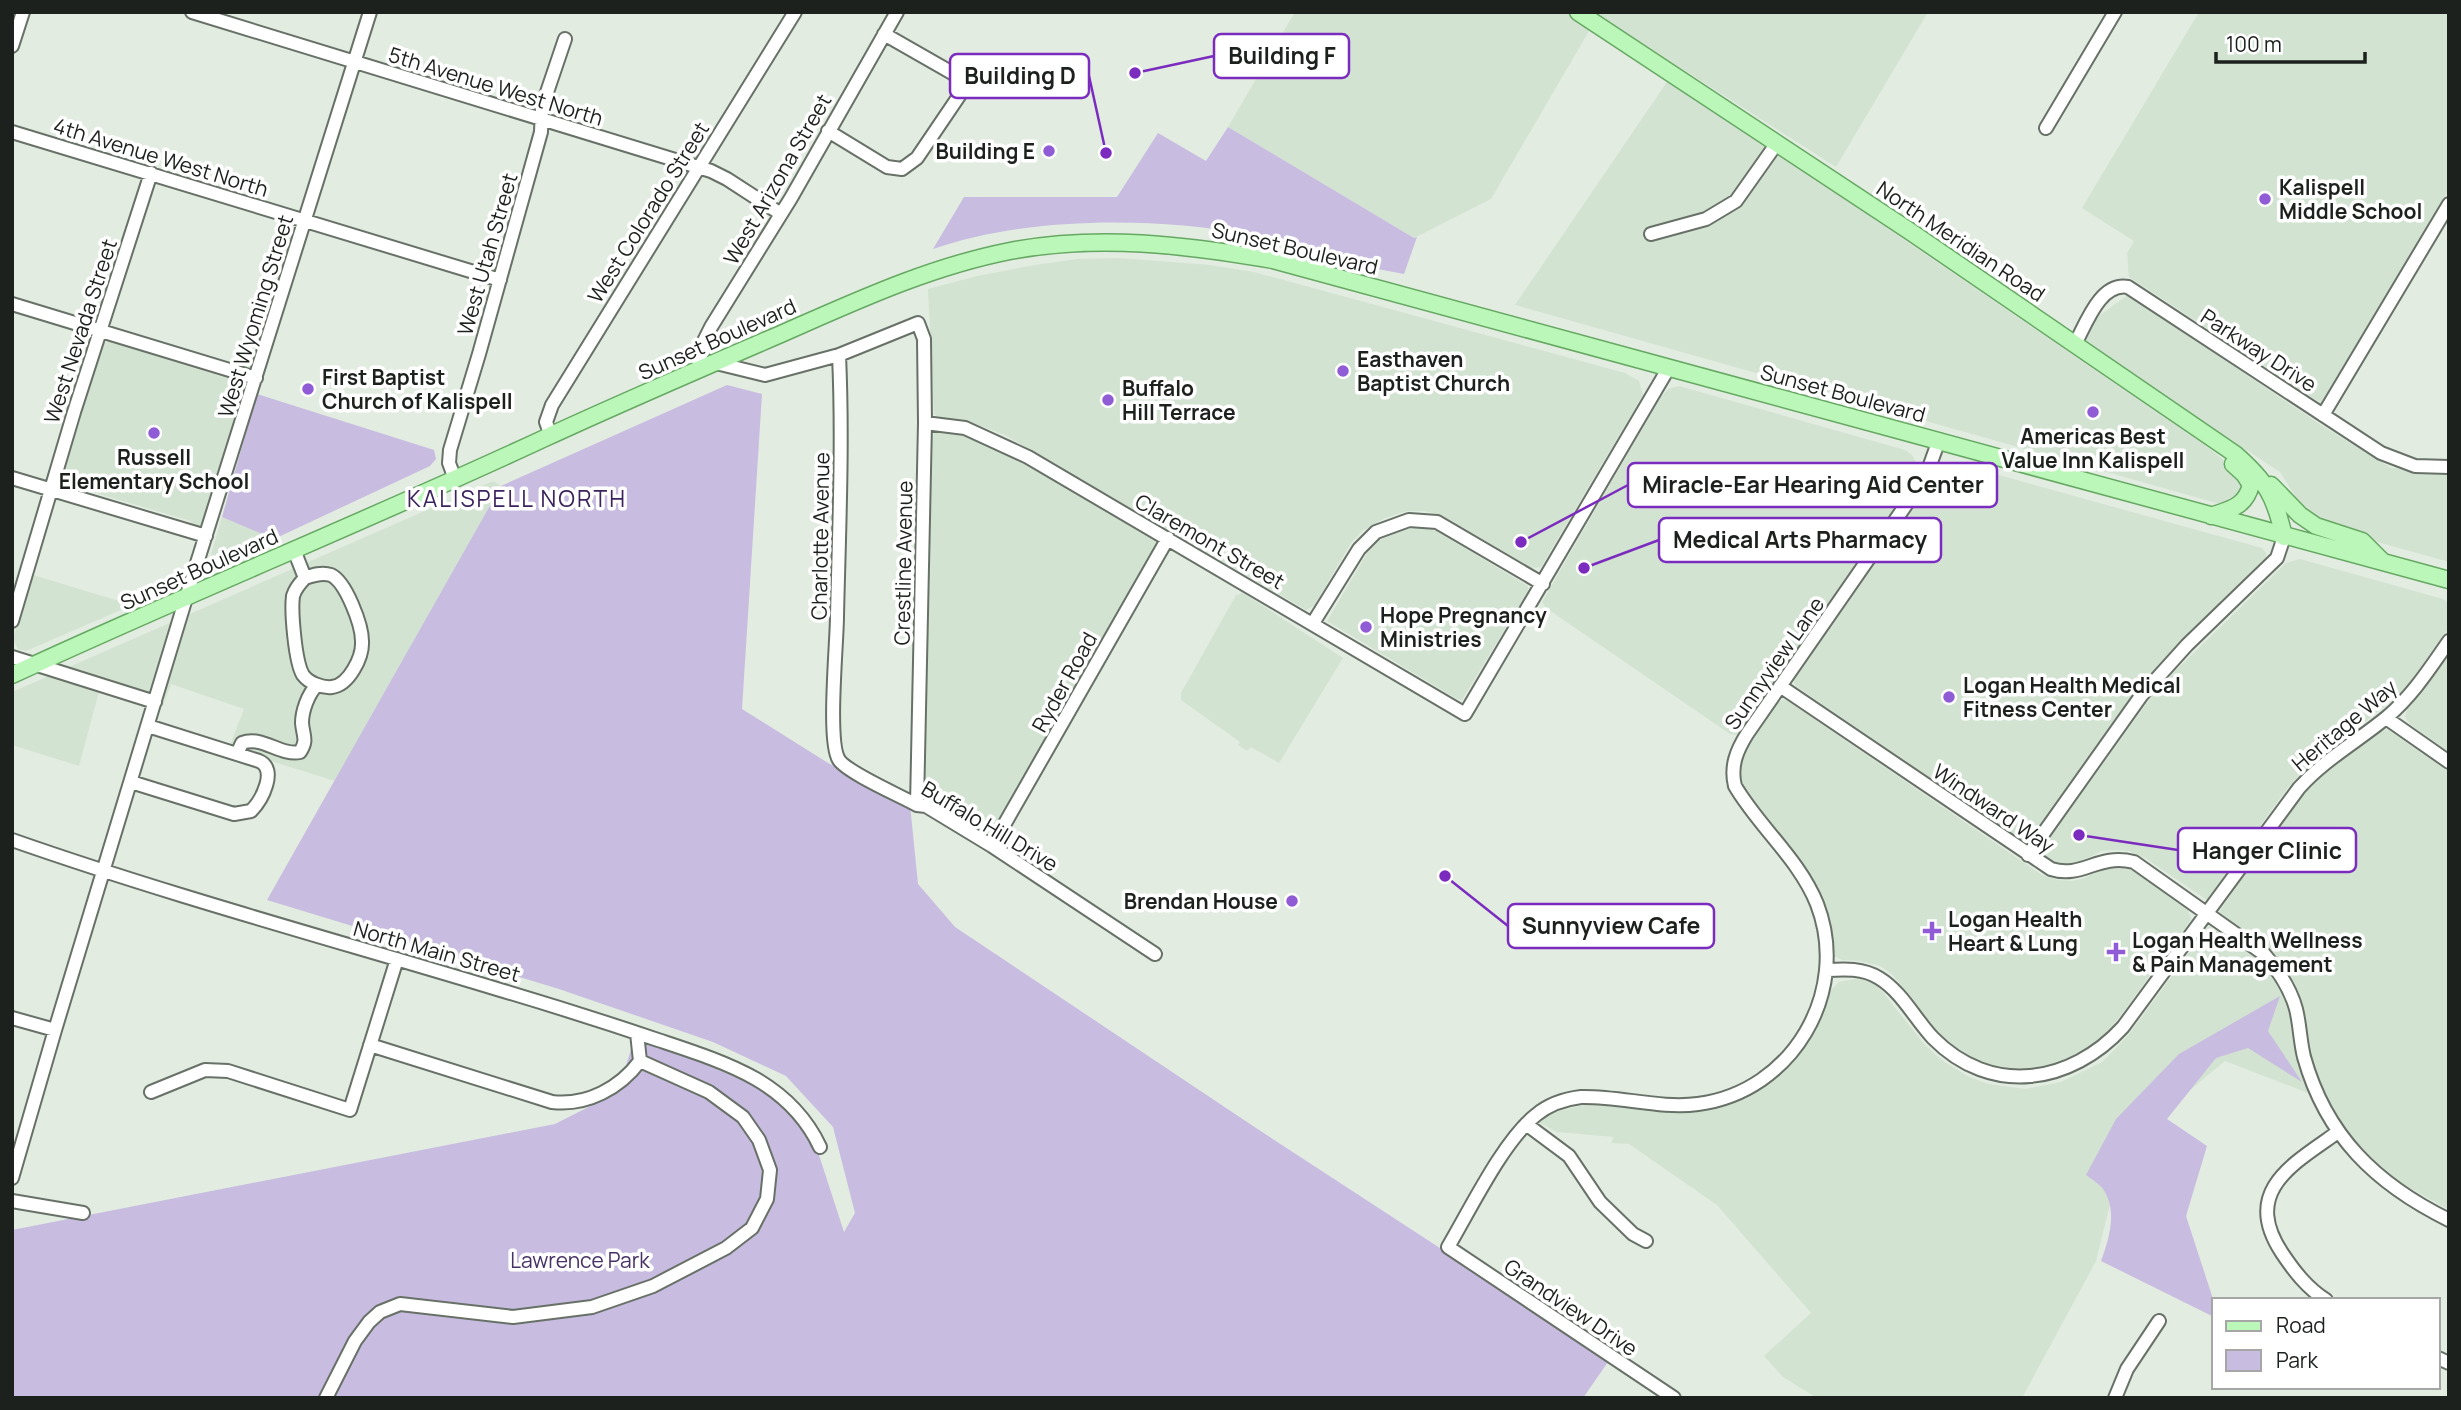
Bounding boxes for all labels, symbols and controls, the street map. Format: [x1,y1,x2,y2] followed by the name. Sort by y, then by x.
[2216,21,2365,65] scale bar
[2226,30,2282,58] text: 100 m
[1214,34,1349,78] callout: Building F
[1228,39,1336,71] text: Building F
[385,40,607,132] street label: 5th Avenue West North
[950,54,1089,98] callout: Building D
[964,59,1076,91] text: Building D
[717,89,837,269] street label: West Arizona Street
[50,111,272,203] street label: 4th Avenue West North
[581,116,715,308] street label: West Colorado Street
[935,137,1035,165] place label: Building E
[1041,143,1057,159] marker: Building E
[450,170,524,338] street label: West Utah Street
[2279,173,2422,225] place label: Kalispell Middle School
[1871,174,2051,308] street label: North Meridian Road
[2257,191,2273,207] marker: Kalispell Middle School
[211,211,299,421] street label: West Wyoming Street
[1209,215,1381,281] street label: Sunset Boulevard
[37,235,123,427] street label: West Nevada Street
[634,292,800,386] street label: Sunset Boulevard
[2196,302,2322,398] street label: Parkway Drive
[1357,345,1510,397] place label: Easthaven Baptist Church
[1757,357,1929,429] street label: Sunset Boulevard
[322,363,513,415] place label: First Baptist Church of Kalispell
[1335,363,1351,379] marker: Easthaven Baptist Church
[1122,374,1236,426] place label: Buffalo Hill Terrace
[300,381,316,397] marker: First Baptist Church of Kalispell
[1100,392,1116,408] marker: Buffalo Hill Terrace
[2085,404,2101,420] marker: Americas Best Value Inn Kalispell
[2001,422,2185,474] place label: Americas Best Value Inn Kalispell
[146,425,162,441] marker: Russell Elementary School
[59,443,249,495] place label: Russell Elementary School
[805,452,835,620] street label: Charlotte Avenue
[1628,463,1997,507] callout: Miracle-Ear Hearing Aid Center
[1642,468,1984,500] text: Miracle-Ear Hearing Aid Center
[888,480,918,646] street label: Crestline Avenue
[407,482,627,514] district label: KALISPELL NORTH
[1130,487,1290,595] street label: Claremont Street
[1659,518,1941,562] callout: Medical Arts Pharmacy
[116,522,282,616] street label: Sunset Boulevard
[1673,523,1927,555] text: Medical Arts Pharmacy
[1718,591,1830,735] street label: Sunnyview Lane
[1380,601,1547,653] place label: Hope Pregnancy Ministries
[1358,619,1374,635] marker: Hope Pregnancy Ministries
[1025,627,1103,737] street label: Ryder Road
[1963,671,2181,723] place label: Logan Health Medical Fitness Center
[2286,673,2402,777] street label: Heritage Way
[1941,689,1957,705] marker: Logan Health Medical Fitness Center
[1928,757,2060,859] street label: Windward Way
[917,774,1063,878] street label: Buffalo Hill Drive
[2178,828,2356,872] callout: Hanger Clinic
[2192,834,2342,866] text: Hanger Clinic
[1124,887,1278,915] place label: Brendan House
[1284,893,1300,909] marker: Brendan House
[1508,904,1714,948] callout: Sunnyview Cafe
[1948,905,2082,957] place label: Logan Health Heart & Lung
[1522,909,1700,941] text: Sunnyview Cafe
[350,914,524,988] street label: North Main Street
[1922,921,1942,941] marker: Logan Health Heart & Lung
[2132,926,2363,978] place label: Logan Health Wellness & Pain Management
[2106,942,2126,962] marker: Logan Health Wellness & Pain Management
[510,1246,650,1274] park label: Lawrence Park
[1499,1252,1643,1362] street label: Grandview Drive
[2212,1298,2440,1389] legend
[2276,1311,2326,1339] text: Road
[2276,1346,2318,1374] text: Park

